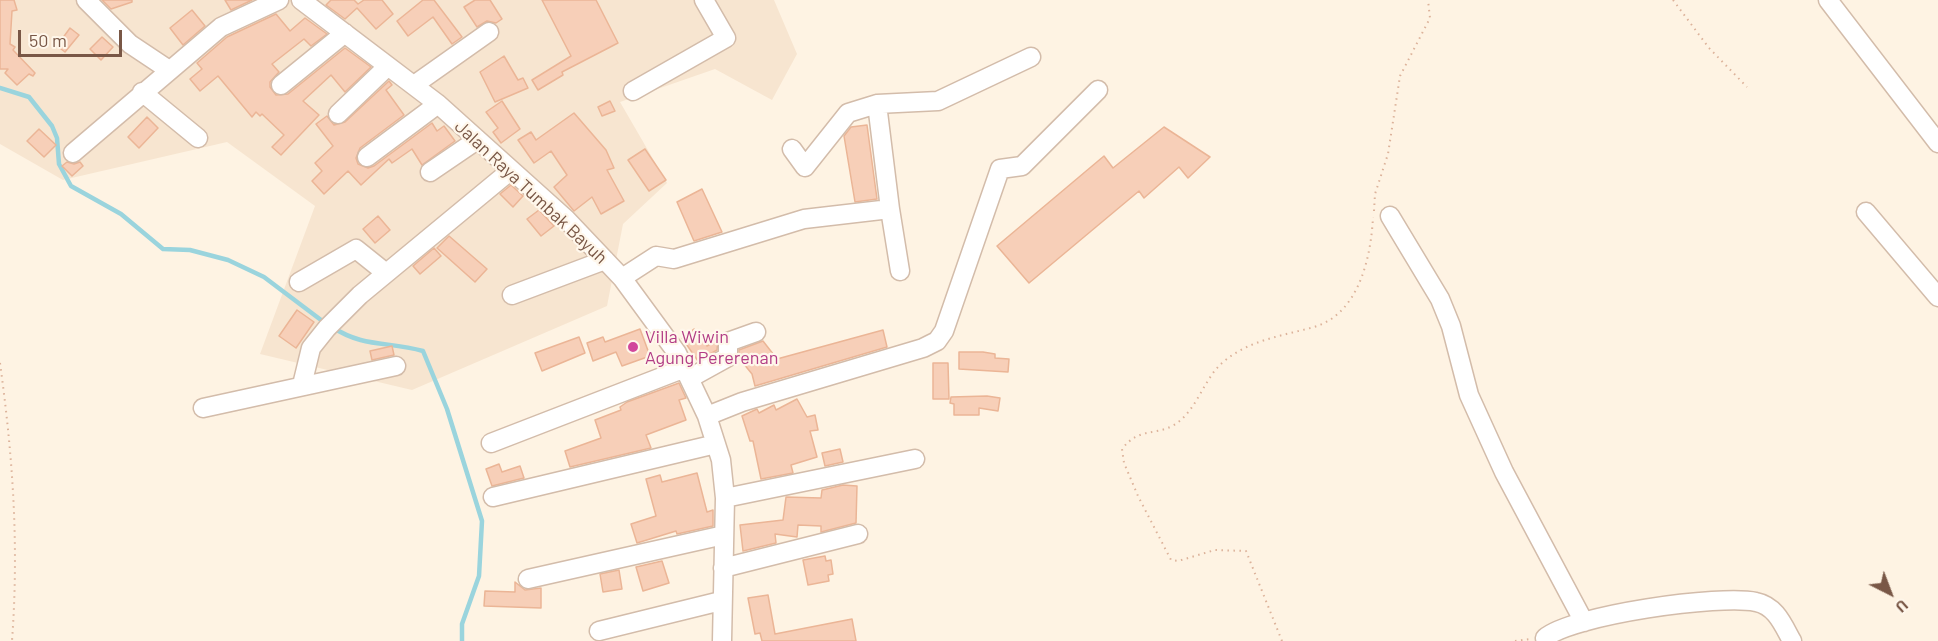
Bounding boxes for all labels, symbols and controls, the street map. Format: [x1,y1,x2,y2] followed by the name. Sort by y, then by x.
[21,18,124,56] scale bar
[29,29,67,51] text: 50 m
[450,116,612,268] street label: Jalan Raya Tumbak Bayuh
[645,326,778,368] place label: Villa Wiwin Agung Pererenan
[626,340,640,354] marker: Villa Wiwin Agung Pererenan
[1860,563,1920,623] north arrow
[1892,596,1912,617] text: U

